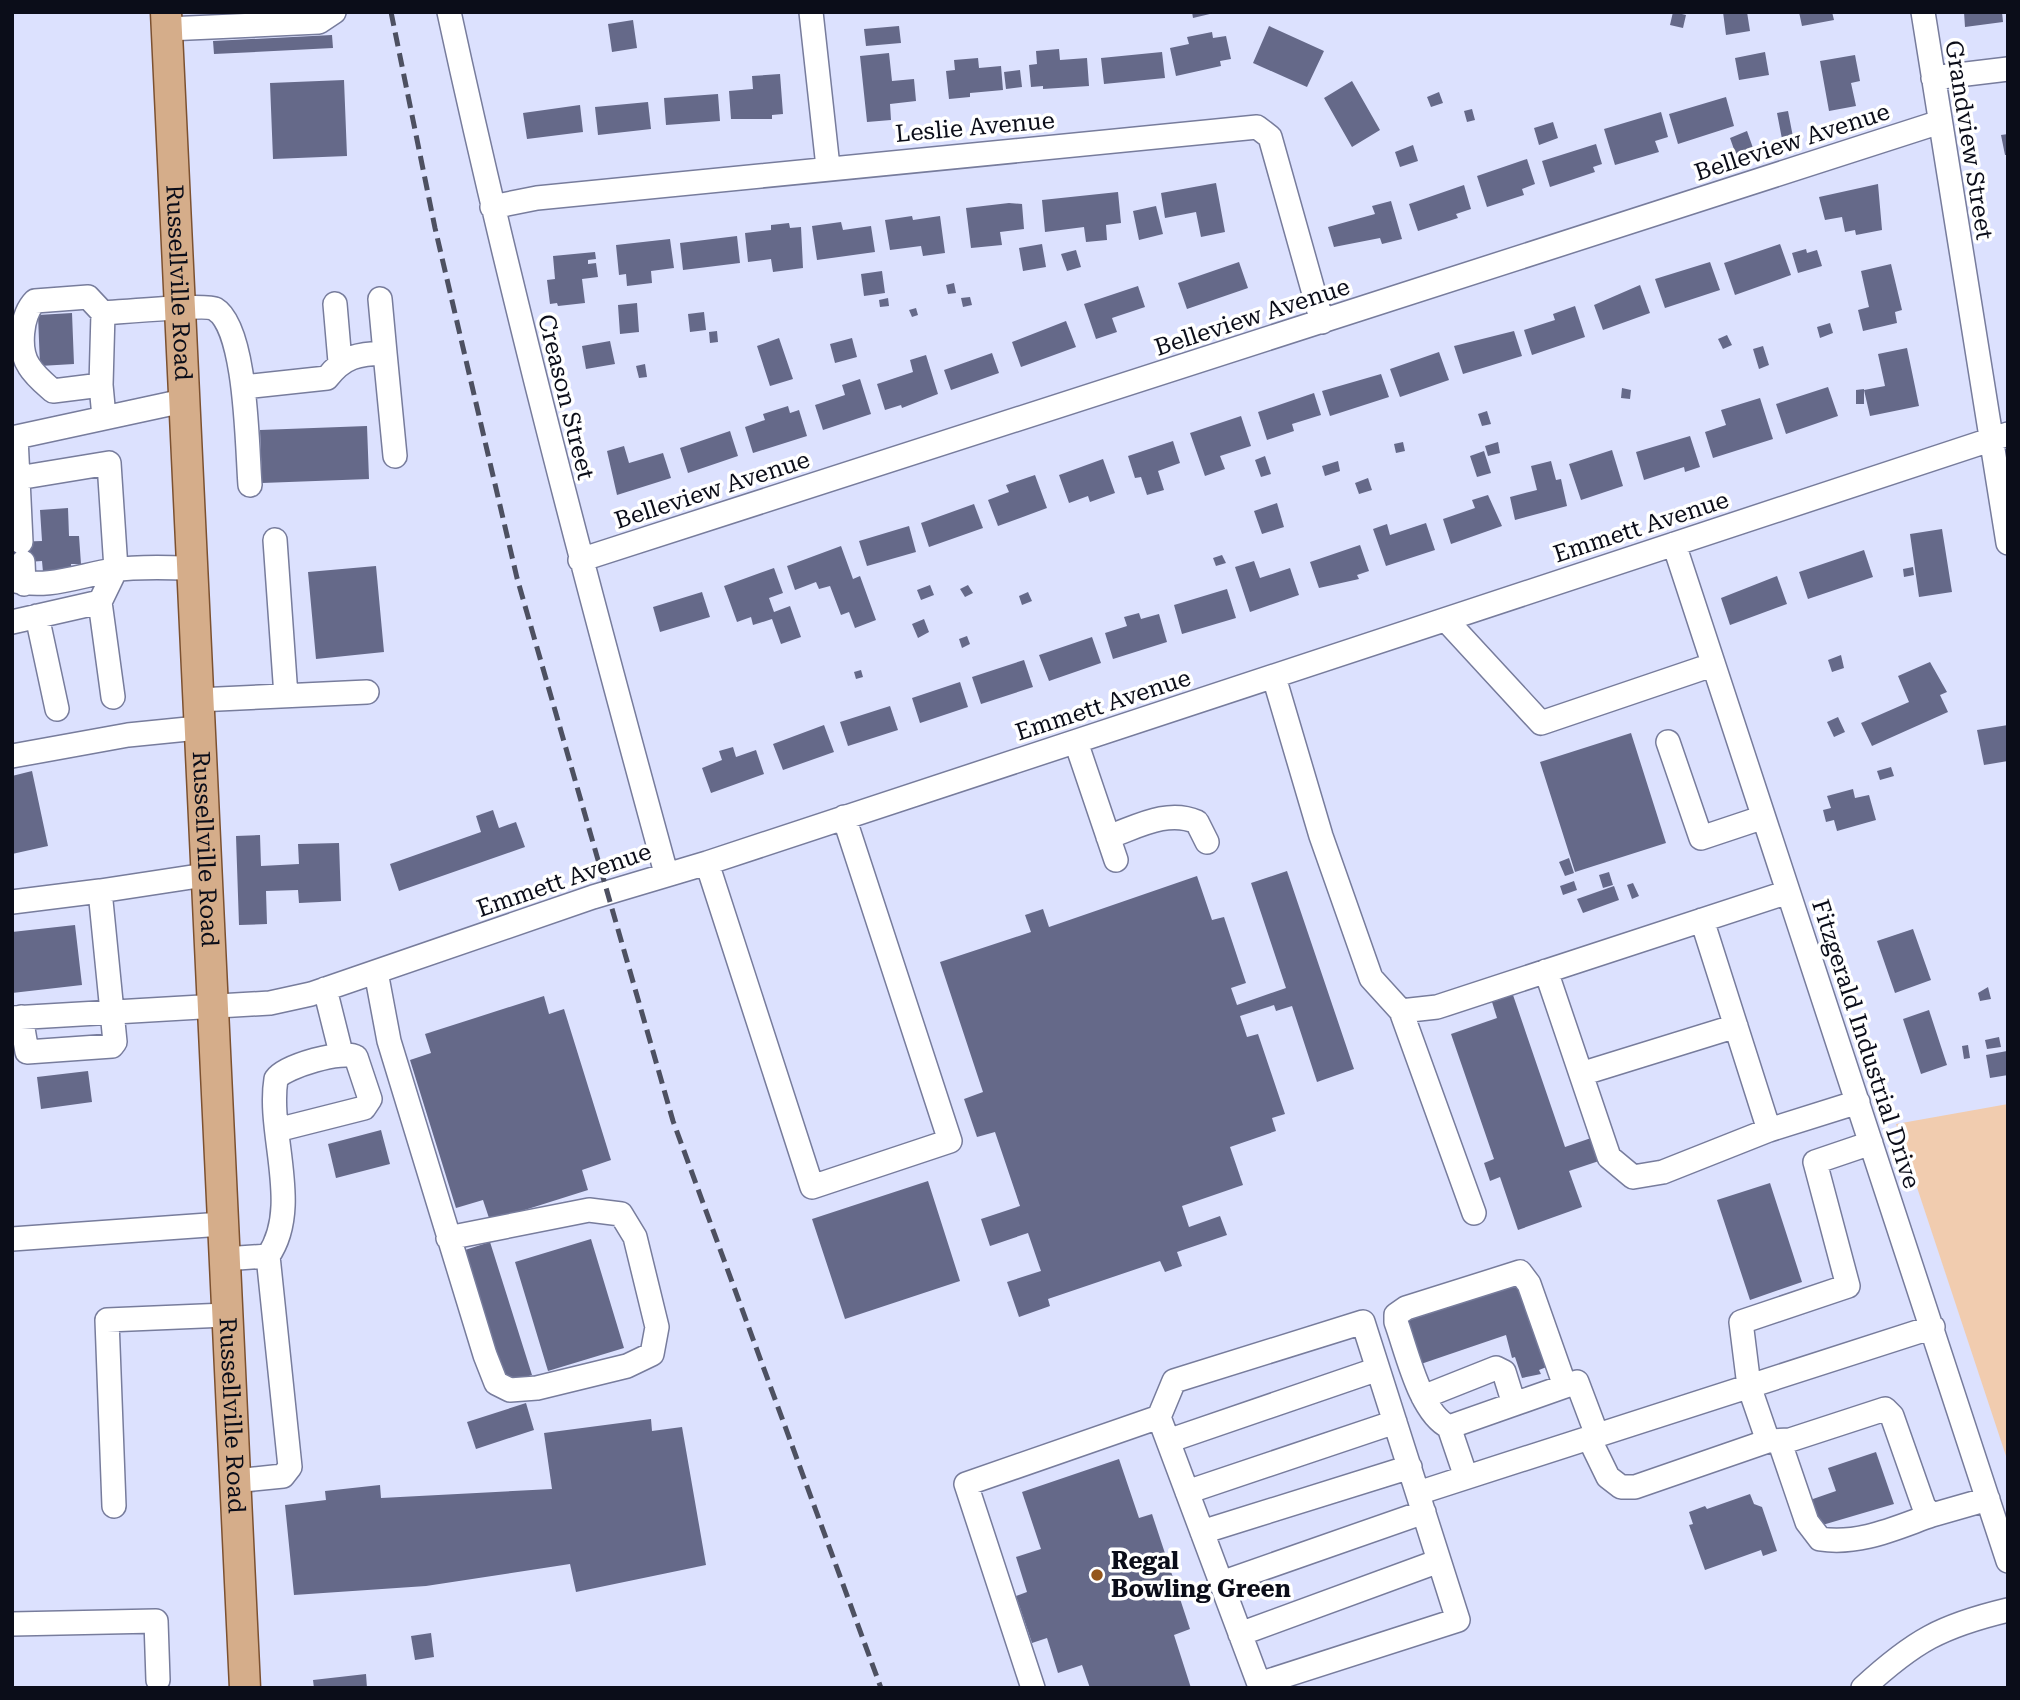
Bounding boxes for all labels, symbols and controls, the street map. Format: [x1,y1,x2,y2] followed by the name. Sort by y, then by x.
[1939,38,1999,242] street label: Grandview Street
[1691,97,1893,187] street label: Belleview Avenue
[894,106,1056,148] street label: Leslie Avenue
[160,184,197,381] street label: Russellville Road
[1151,272,1353,362] street label: Belleview Avenue
[532,311,600,483] street label: Creason Street
[611,445,813,535] street label: Belleview Avenue
[1550,485,1732,569] street label: Emmett Avenue
[1012,663,1194,747] street label: Emmett Avenue
[187,750,224,948] street label: Russellville Road
[473,837,655,923] street label: Emmett Avenue
[1806,896,1926,1192] street label: Fitzgerald Industrial Drive
[214,1317,251,1514] street label: Russellville Road
[1111,1547,1291,1603] place label: Regal Bowling Green
[1089,1567,1105,1583] marker: Regal Bowling Green

